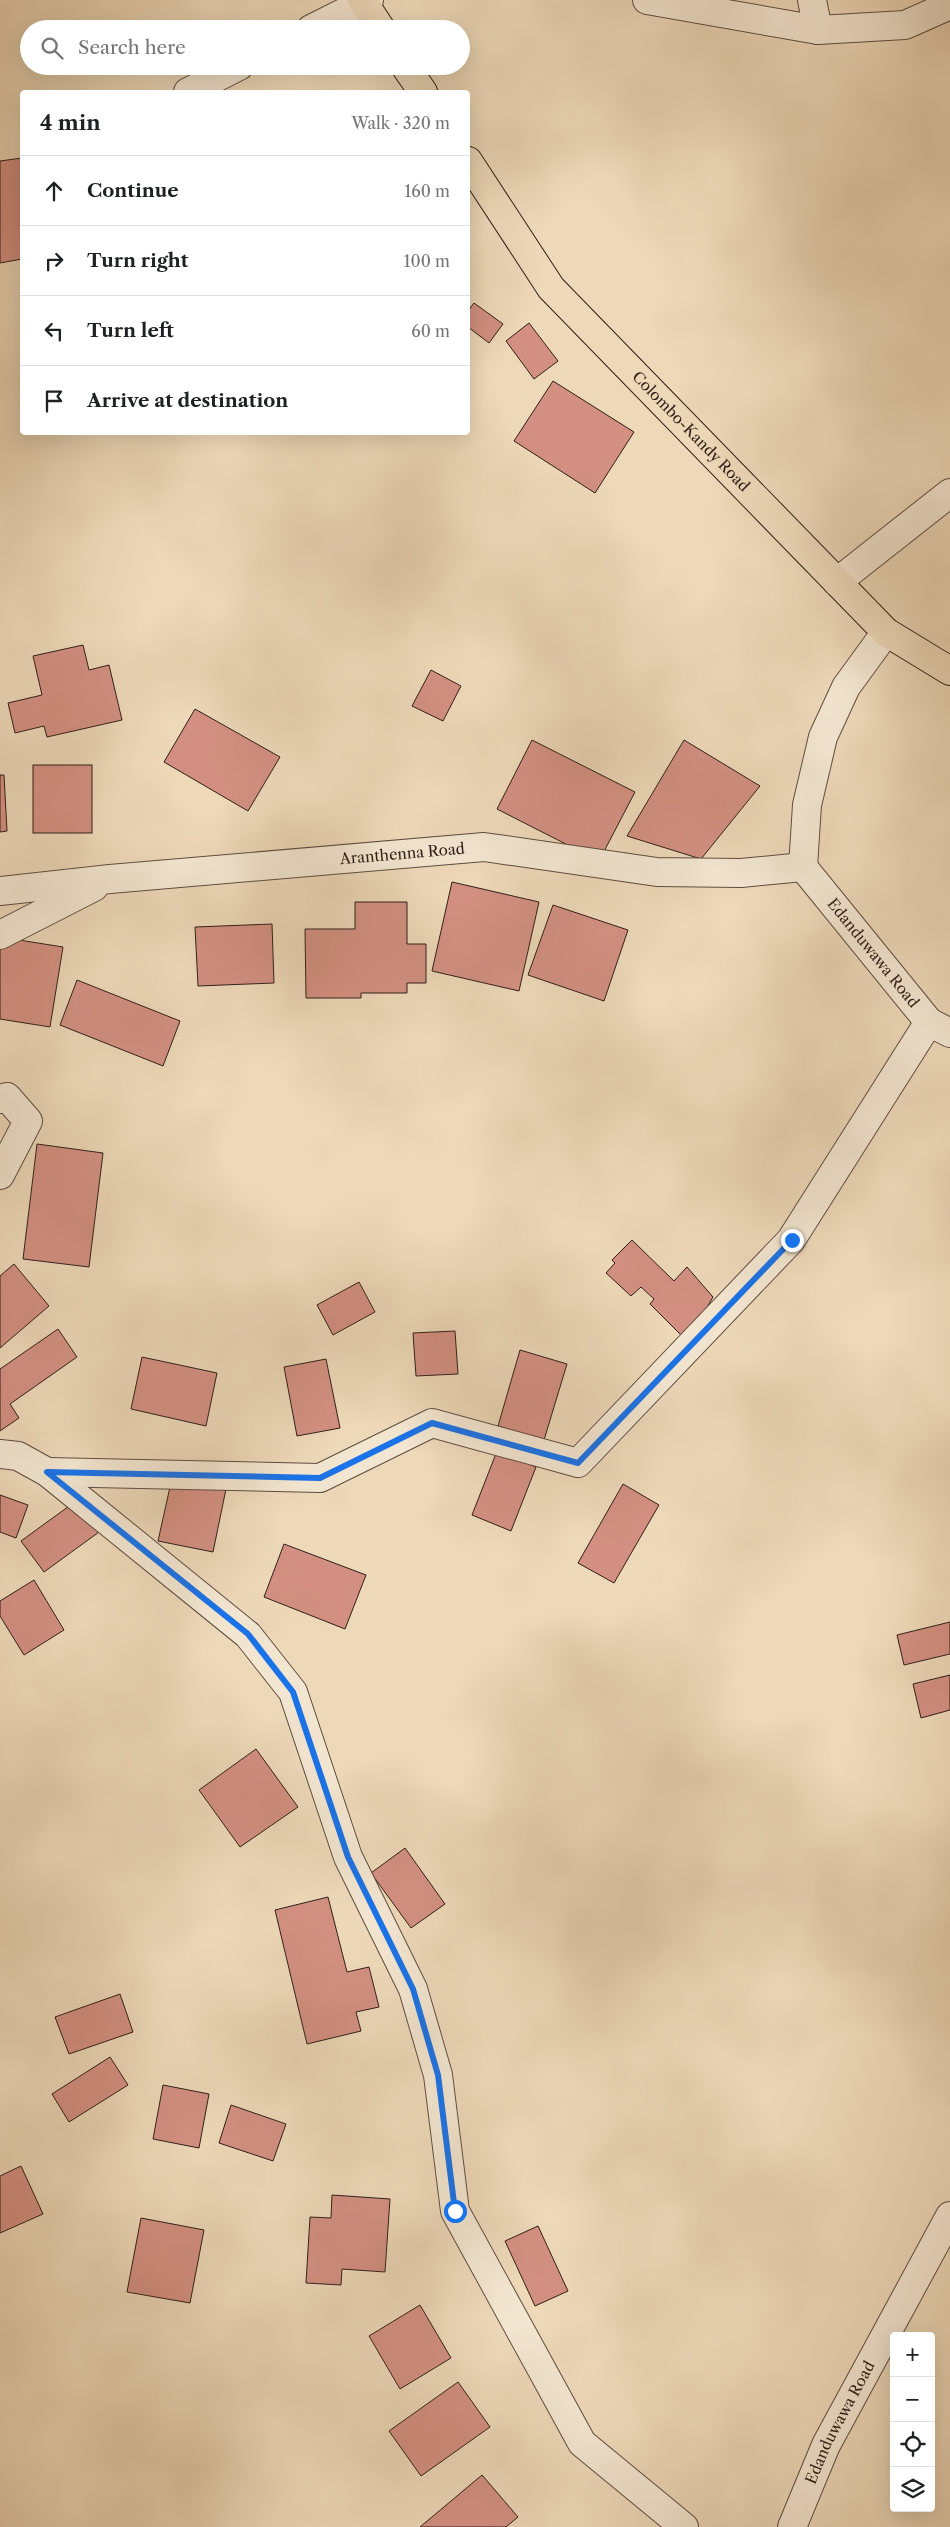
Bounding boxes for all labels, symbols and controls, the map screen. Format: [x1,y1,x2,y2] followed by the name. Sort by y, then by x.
[20,20,470,75] search box
[38,34,66,62] icon: search
[78,36,186,59] text: Search here
[40,110,101,135] text: 4 min
[351,113,450,133] text: Walk · 320 m
[40,177,68,205] icon: ahead
[87,179,179,202] text: Continue
[405,181,450,201] text: 160 m
[40,247,68,275] icon: right
[87,249,188,272] text: Turn right
[404,251,450,271] text: 100 m
[40,317,68,345] icon: left
[87,319,174,342] text: Turn left
[411,321,450,341] text: 60 m
[628,367,754,495] street label: Colombo-Kandy Road
[40,387,68,415] icon: arrive
[87,389,288,412] text: Arrive at destination
[338,839,466,868] street label: Aranthenna Road
[823,894,923,1011] street label: Edanduwawa Road
[781,1229,804,1252] route end
[444,2200,467,2223] route start
[890,2332,935,2512] map controls
[890,2332,935,2377] button: +
[801,2358,879,2487] street label: Edanduwawa Road
[890,2377,935,2422] button: −
[890,2422,935,2467] button: locate
[890,2467,935,2512] button: layers

